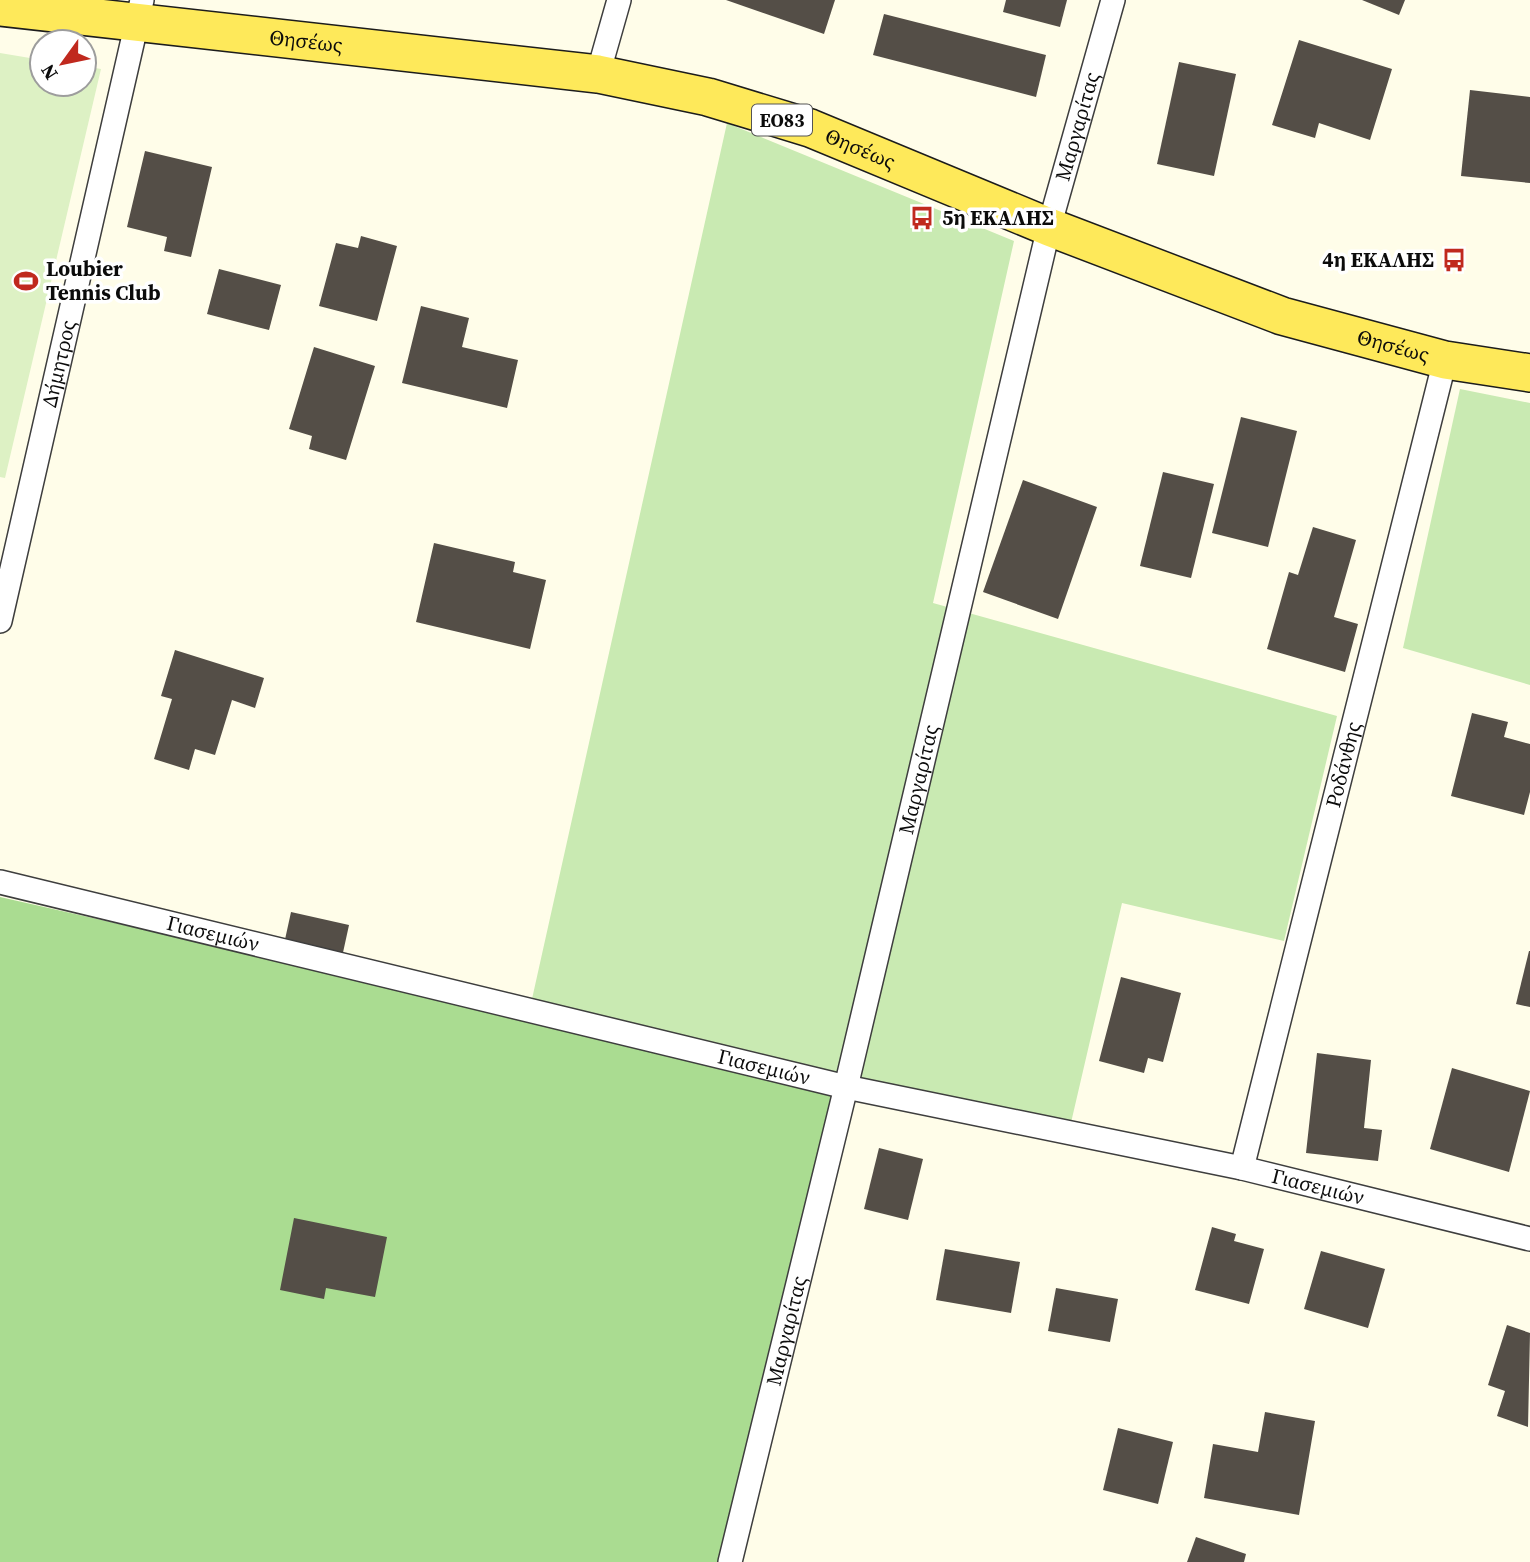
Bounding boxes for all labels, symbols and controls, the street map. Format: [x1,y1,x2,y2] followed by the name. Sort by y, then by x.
[268,22,344,59] street label: Θησέως
[28,28,98,98] north arrow
[34,59,63,85] text: N
[1048,68,1106,184] street label: Μαργαρίτας
[752,104,812,136] road number: ΕΟ83
[821,121,900,176] street label: Θησέως
[942,203,1054,232] place label: 5η ΕΚΑΛΗΣ
[908,204,936,232] bus stop icon: 5η ΕΚΑΛΗΣ
[1322,245,1434,274] place label: 4η ΕΚΑΛΗΣ
[1440,246,1468,274] bus stop icon: 4η ΕΚΑΛΗΣ
[46,254,161,307] place label: Loubier Tennis Club
[12,267,40,295] sports icon: Loubier Tennis Club
[34,317,82,410] street label: Δήμητρος
[1354,322,1433,369] street label: Θησέως
[1318,718,1368,811] street label: Ροδάνθης
[891,721,945,837] street label: Μαργαρίτας
[164,908,262,958] street label: Γιασεμιών
[715,1041,813,1092] street label: Γιασεμιών
[1269,1161,1367,1212] street label: Γιασεμιών
[759,1273,813,1389] street label: Μαργαρίτας

